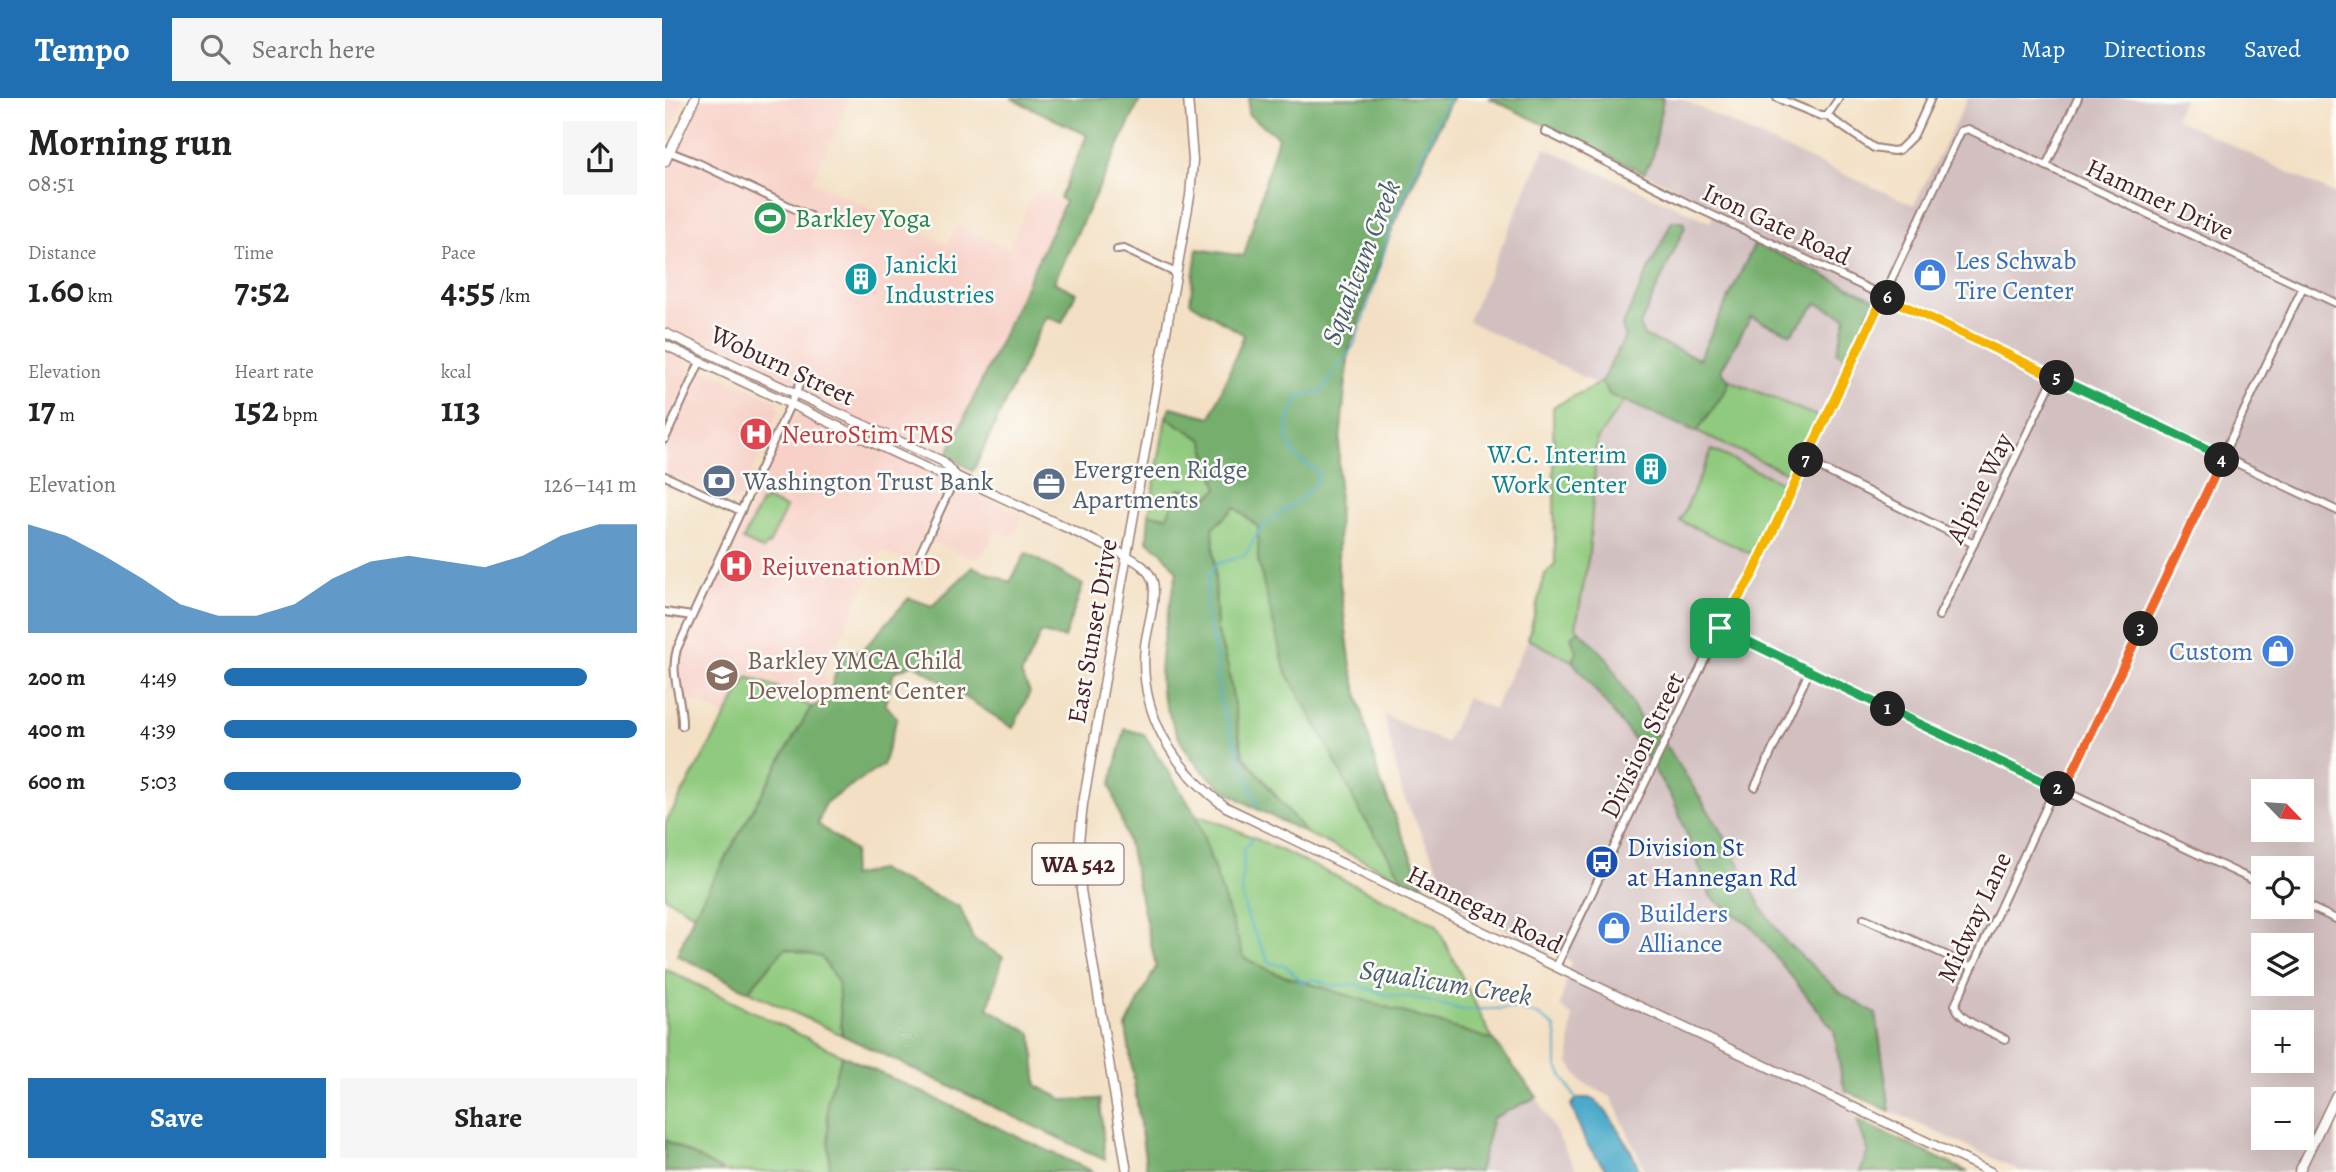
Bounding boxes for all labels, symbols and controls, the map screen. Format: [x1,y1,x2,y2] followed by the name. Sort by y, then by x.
[172,18,662,81] search box
[35,27,130,72] text: Tempo
[196,30,234,68] icon: search
[252,32,375,67] text: Search here
[2021,33,2065,65] text: Map
[2103,33,2206,65] text: Directions
[2244,33,2301,65] text: Saved
[28,116,232,168] text: Morning run
[563,121,637,195] button: share
[2080,150,2240,249] street label: Hammer Drive
[28,168,75,199] text: 08:51
[1312,174,1410,350] water label: Squalicum Creek
[1697,175,1857,274] street label: Iron Gate Road
[751,199,789,237] sports icon: Barkley Yoga
[795,201,931,236] place label: Barkley Yoga
[28,240,96,266] text: Distance
[234,240,274,266] text: Time
[441,240,476,266] text: Pace
[1955,243,2076,308] place label: Les Schwab Tire Center
[885,247,995,312] place label: Janicki Industries
[1911,256,1949,294] shop icon: Les Schwab Tire Center
[842,260,880,298] building icon: Janicki Industries
[28,266,84,314] text: 1.60
[234,266,289,314] text: 7:52
[441,266,495,314] text: 4:55
[1871,280,1905,316] pin: 6
[84,283,113,309] text: km
[495,283,531,309] text: /km
[1883,284,1892,310] text: 6
[704,316,861,414] street label: Woburn Street
[28,359,101,385] text: Elevation
[234,359,314,385] text: Heart rate
[441,359,471,385] text: kcal
[2039,360,2075,396] pin: 5
[2052,364,2061,390] text: 5
[28,385,55,433] text: 17
[234,385,279,433] text: 152
[441,385,481,433] text: 113
[55,402,75,428] text: m
[279,402,318,428] text: bpm
[737,415,775,453] hospital icon: NeuroStim TMS
[781,417,954,452] place label: NeuroStim TMS
[1937,427,2021,550] street label: Alpine Way
[1486,437,1627,502] place label: W.C. Interim Work Center
[1789,442,1823,478] pin: 7
[2205,442,2239,478] pin: 4
[1801,446,1810,472] text: 7
[2217,446,2226,472] text: 4
[1632,450,1670,488] building icon: W.C. Interim Work Center
[1072,452,1247,517] place label: Evergreen Ridge Apartments
[700,462,738,500] bank icon: Washington Trust Bank
[742,464,994,499] place label: Washington Trust Bank
[1030,465,1068,503] office icon: Evergreen Ridge Apartments
[28,469,116,500] text: Elevation
[544,469,637,500] text: 126–141 m
[1059,536,1126,726] street label: East Sunset Drive
[717,547,755,585] hospital icon: RejuvenationMD
[761,549,941,584] place label: RejuvenationMD
[1690,598,1750,658] pin
[1701,609,1739,647] icon: arrive
[2123,612,2159,646] pin: 3
[2136,615,2145,641] text: 3
[2259,632,2297,670] shop icon: Custom
[2169,634,2253,669] place label: Custom
[747,643,966,708] place label: Barkley YMCA Child Development Center
[703,656,741,694] school or university icon: Barkley YMCA Child Development Center
[28,662,86,693] text: 200 m
[140,662,177,693] text: 4:49
[1592,666,1693,824] street label: Division Street
[1871,692,1905,726] pin: 1
[1884,695,1891,721] text: 1
[28,714,85,745] text: 400 m
[140,714,176,745] text: 4:39
[28,766,85,797] text: 600 m
[140,766,177,797] text: 5:03
[2041,772,2075,806] pin: 2
[2053,775,2062,801] text: 2
[2251,779,2313,842] north arrow
[2251,779,2314,1150] map controls
[1627,830,1797,895] place label: Division St at Hannegan Rd
[1583,843,1621,881] bus stop icon: Division St at Hannegan Rd
[1033,844,1123,884] road number: WA 542
[1929,846,2020,988] street label: Midway Lane
[2251,856,2314,919] button: locate
[1401,857,1569,962] street label: Hannegan Road
[1638,896,1728,961] place label: Builders Alliance
[1595,909,1633,947] shop icon: Builders Alliance
[2251,933,2314,996] button: layers
[1357,951,1535,1015] water label: Squalicum Creek
[2251,1010,2314,1073] button: +
[28,1078,326,1158] button: Save
[340,1078,637,1158] button: Share
[2251,1087,2314,1150] button: −

